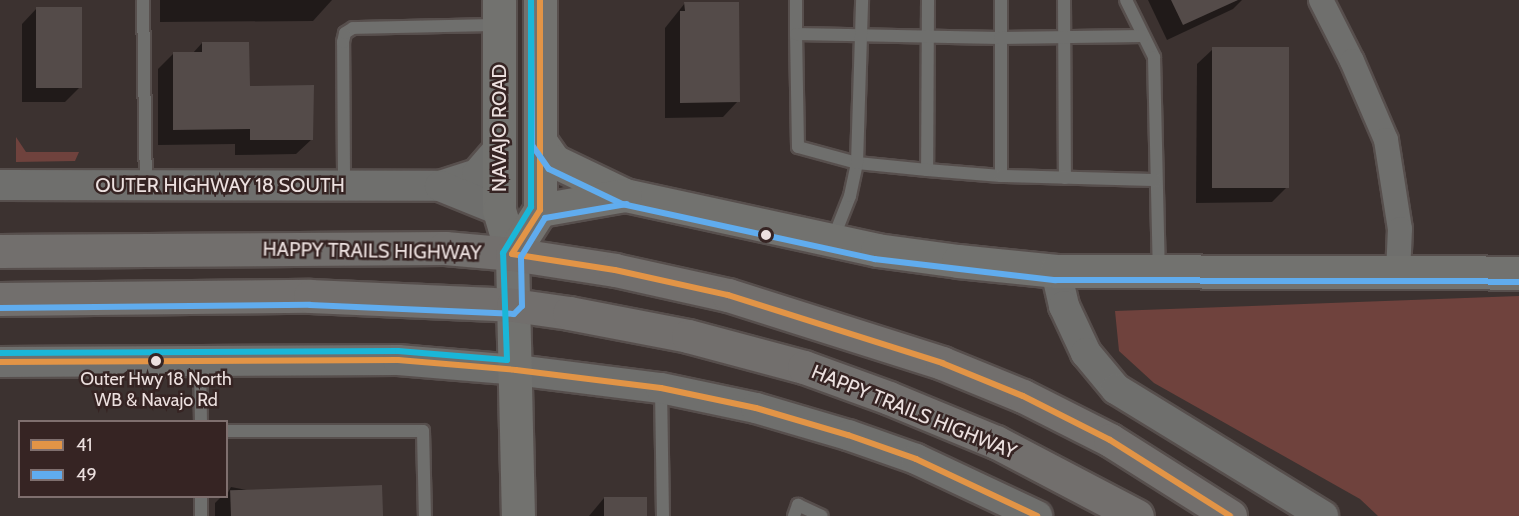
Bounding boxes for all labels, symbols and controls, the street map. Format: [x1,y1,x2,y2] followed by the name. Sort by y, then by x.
[487,64,511,192] street label: NAVAJO ROAD
[95,173,345,197] street label: OUTER HIGHWAY 18 SOUTH
[760,229,772,241] unlabelled marker
[262,237,482,265] street label: HAPPY TRAILS HIGHWAY
[150,355,162,367] marker: Outer Hwy 18 North WB & Navajo Rd
[808,360,1020,464] street label: HAPPY TRAILS HIGHWAY
[80,369,232,412] place label: Outer Hwy 18 North WB & Navajo Rd
[18,420,228,498] legend
[76,434,92,456] text: 41
[76,464,97,486] text: 49

